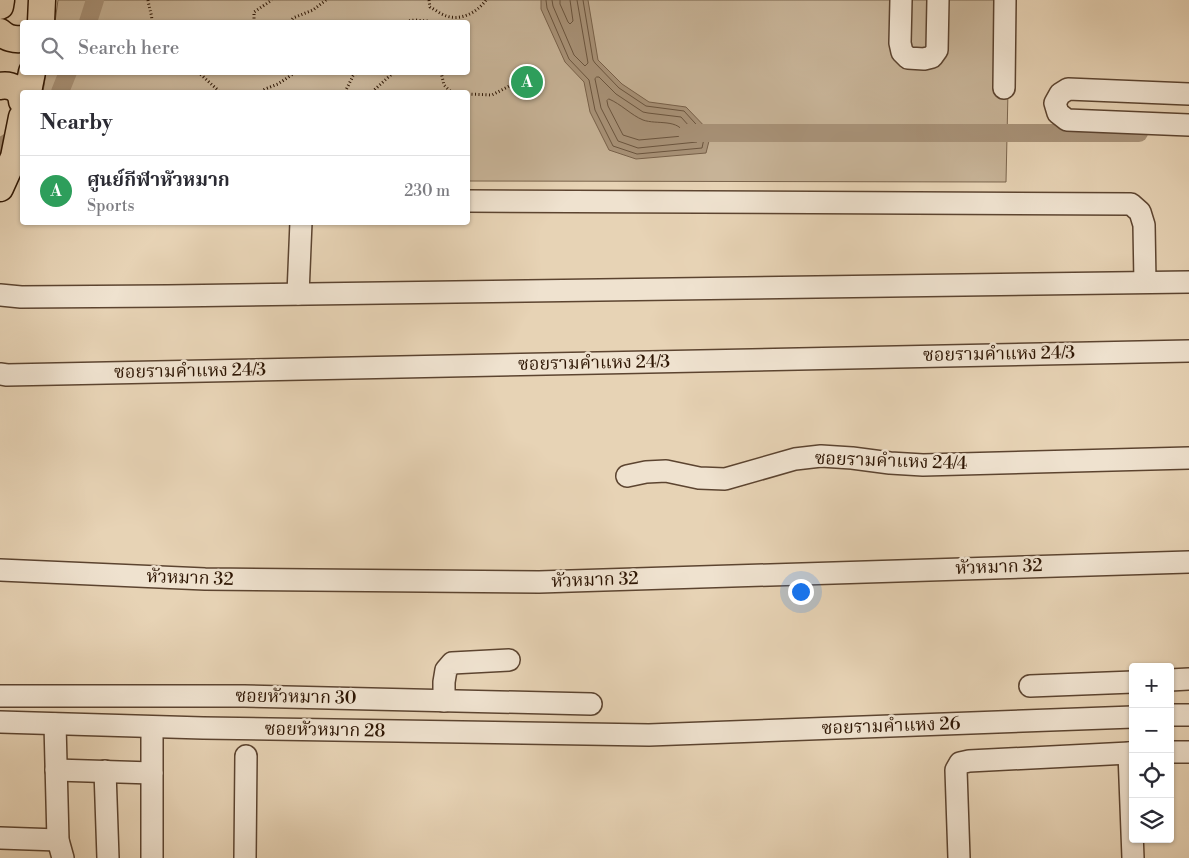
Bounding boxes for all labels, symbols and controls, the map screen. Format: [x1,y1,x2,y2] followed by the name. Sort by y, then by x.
[20,20,470,75] search box
[38,34,66,62] icon: search
[78,36,179,60] text: Search here
[511,63,543,101] pin: A
[40,110,113,136] text: Nearby
[87,168,230,192] text: ศูนย์กีฬาหัวหมาก
[50,181,62,201] text: A
[404,181,450,201] text: 230 m
[87,196,134,216] text: Sports
[923,341,1075,367] street label: ซอยรามคำแหง 24/3
[518,350,670,376] street label: ซอยรามคำแหง 24/3
[114,358,266,384] street label: ซอยรามคำแหง 24/3
[814,447,968,475] street label: ซอยรามคำแหง 24/4
[955,554,1043,580] street label: หัวหมาก 32
[146,565,234,591] street label: หัวหมาก 32
[551,567,639,593] street label: หัวหมาก 32
[788,579,814,605] your location
[1129,663,1174,843] map controls
[1129,663,1174,708] button: +
[235,684,357,710] street label: ซอยหัวหมาก 30
[1129,708,1174,753] button: −
[821,712,961,740] street label: ซอยรามคำแหง 26
[264,717,386,743] street label: ซอยหัวหมาก 28
[1129,753,1174,798] button: locate
[1129,798,1174,843] button: layers

